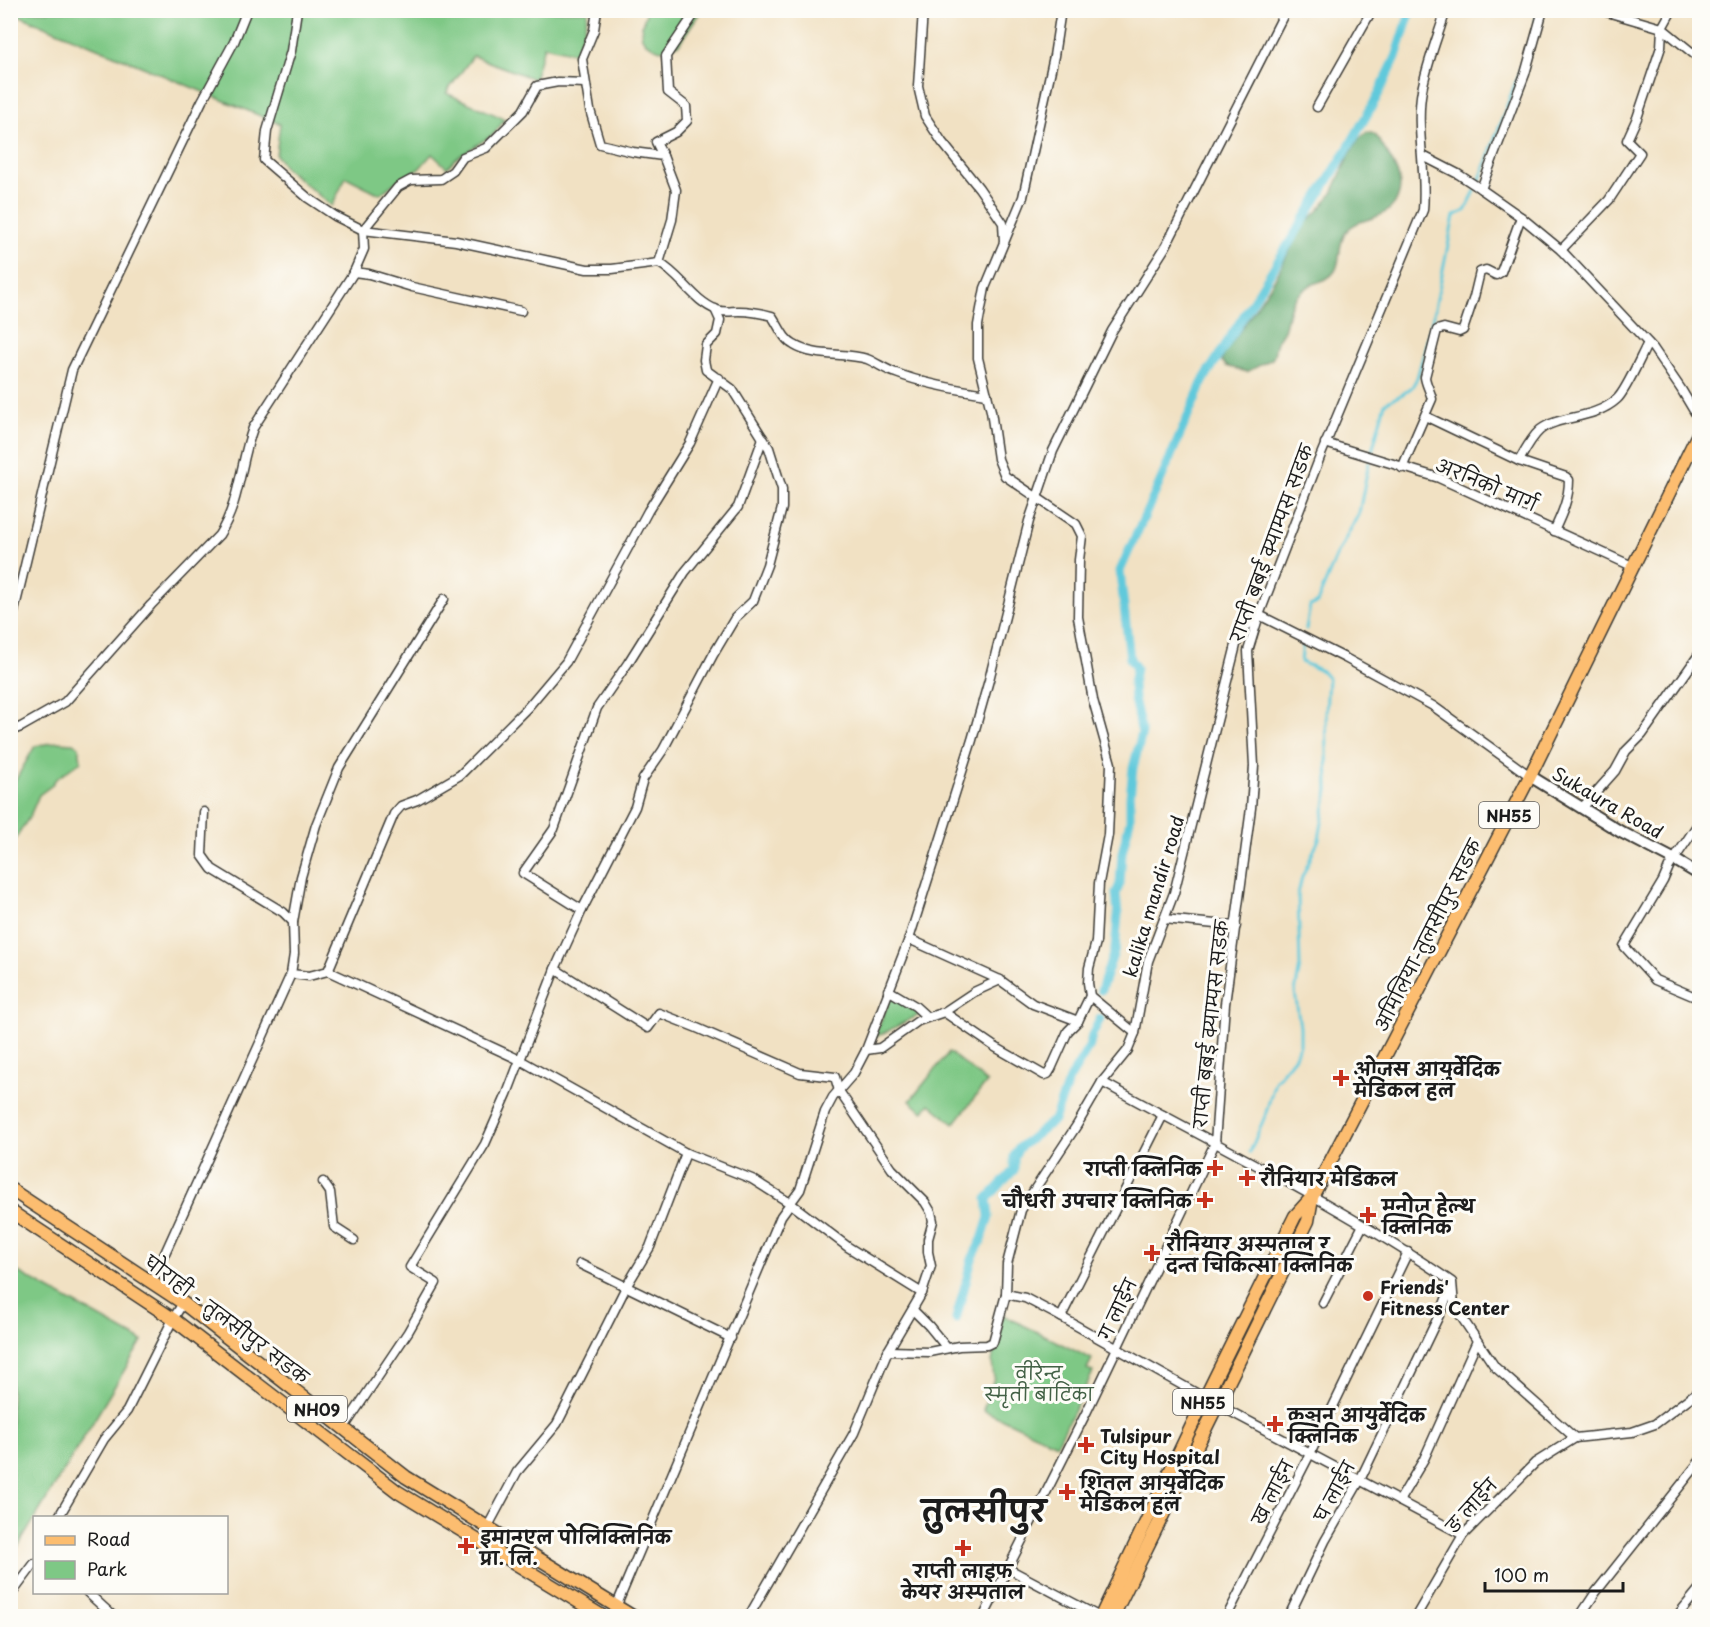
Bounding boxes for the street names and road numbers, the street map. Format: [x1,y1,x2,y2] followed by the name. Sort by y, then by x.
[1222,439,1320,647] street label: राप्ती बबई क्याम्पस सडक
[1432,450,1544,518] street label: अरनिको मार्ग
[1547,759,1669,845] street label: Sukaura Road
[1479,802,1539,828] road number: NH55
[1116,812,1190,980] street label: kalika mandir road
[1367,833,1490,1037] street label: अमिलिया-तुलसीपुर सडक
[1186,917,1235,1130] street label: राप्ती बबई क्याम्पस सडक
[137,1247,317,1392] street label: घोराही - तुलसीपुर सडक
[1091,1273,1143,1345] street label: ग लाईन
[1173,1389,1233,1415] road number: NH55
[287,1396,347,1422] road number: NH09
[1244,1454,1300,1530] street label: ख लाईन
[1306,1455,1362,1527] street label: घ लाईन
[1438,1471,1504,1539] street label: ङ लाईन

